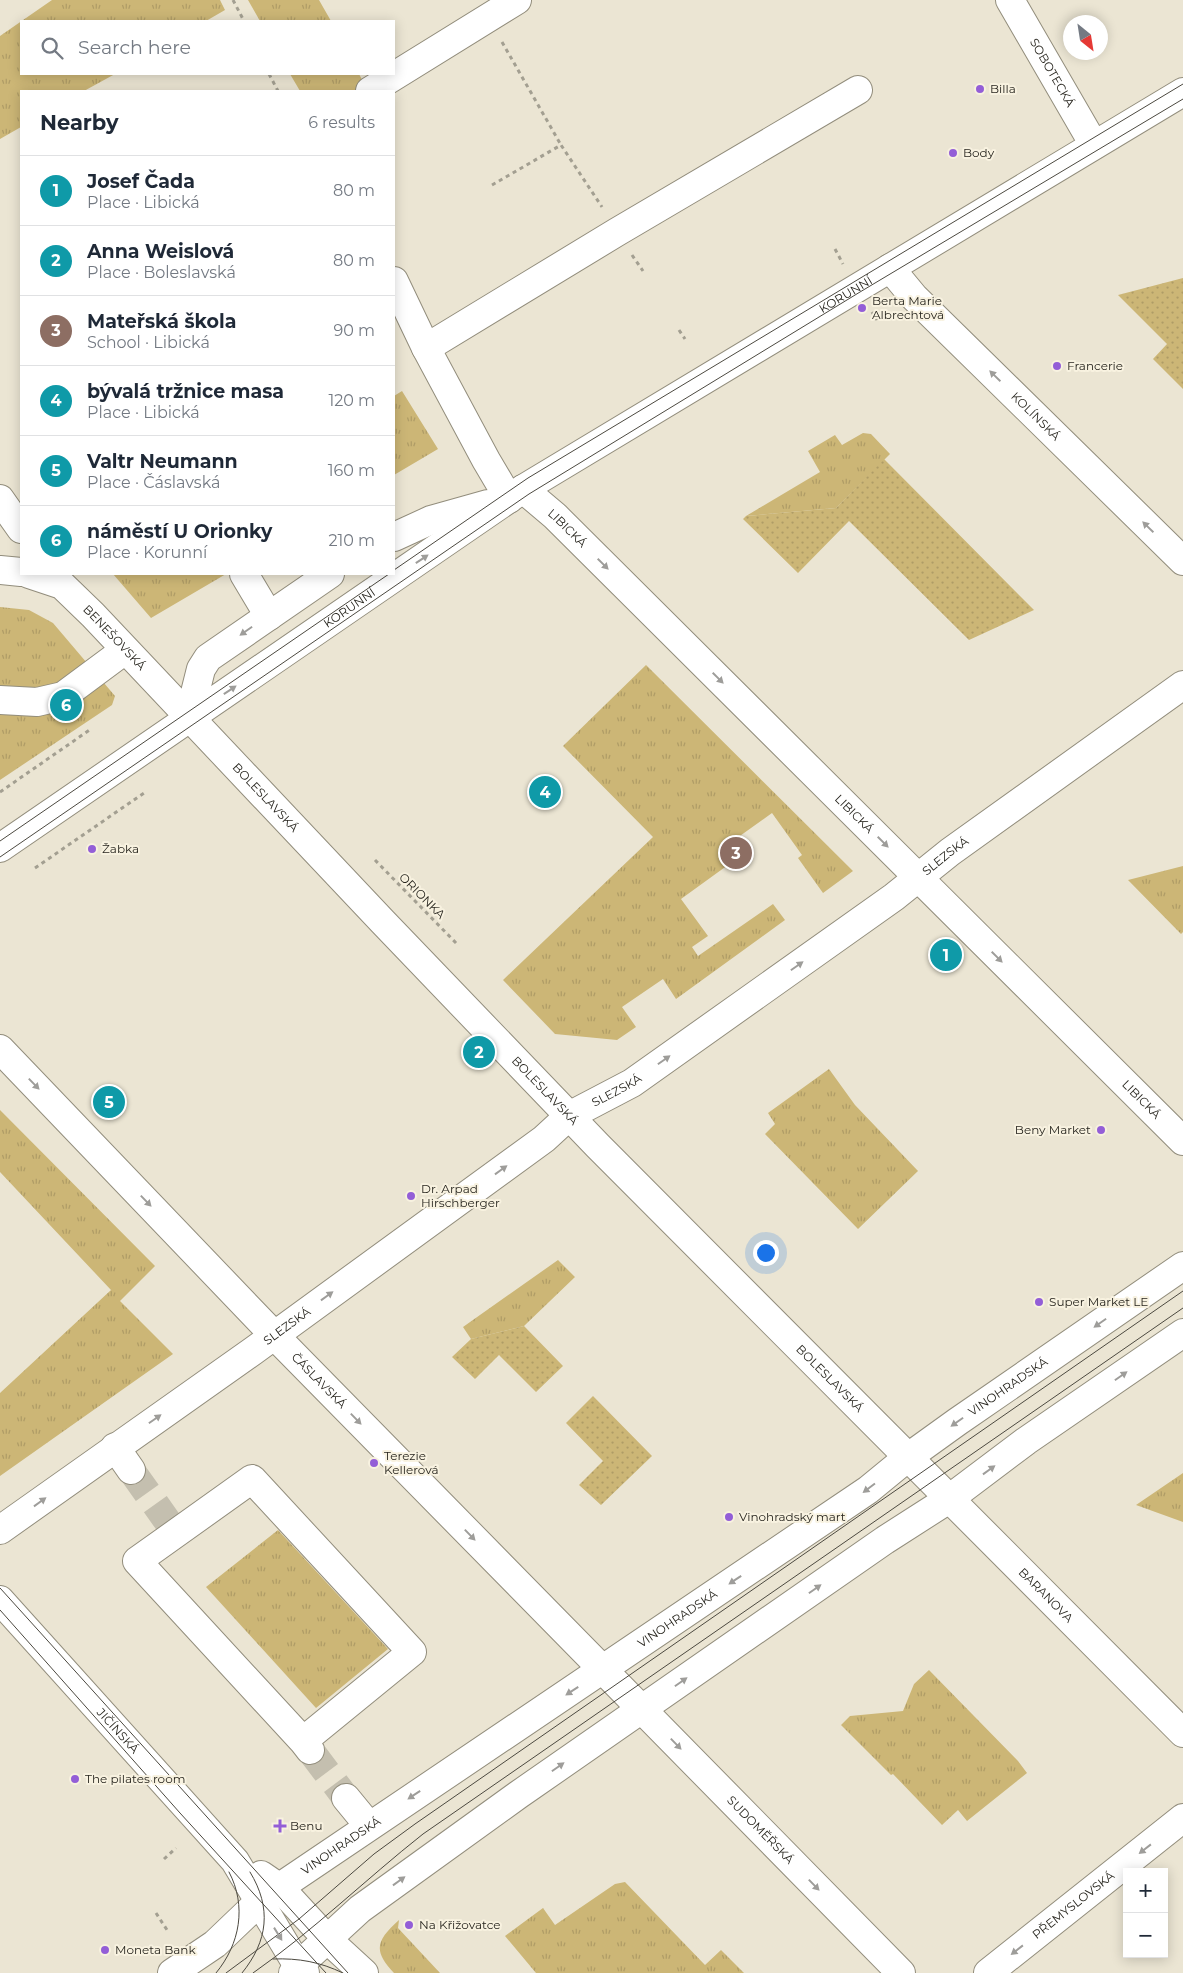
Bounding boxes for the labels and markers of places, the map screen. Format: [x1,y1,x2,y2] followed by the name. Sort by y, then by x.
[990,81,1016,96] place label: Billa
[974,83,986,95] marker: Billa
[963,145,995,160] place label: Body
[947,147,959,159] marker: Body
[872,293,944,322] place label: Berta Marie Albrechtová
[856,302,868,314] marker: Berta Marie Albrechtová
[1067,358,1123,373] place label: Francerie
[1051,360,1063,372] marker: Francerie
[50,686,82,724] pin: 6
[529,773,561,811] pin: 4
[720,834,752,872] pin: 3
[102,841,139,856] place label: Žabka
[86,843,98,855] marker: Žabka
[930,936,962,974] pin: 1
[463,1033,495,1071] pin: 2
[93,1083,125,1121] pin: 5
[1015,1122,1091,1137] place label: Beny Market
[1095,1124,1107,1136] marker: Beny Market
[421,1181,500,1210] place label: Dr. Arpad Hirschberger
[405,1190,417,1202] marker: Dr. Arpad Hirschberger
[1049,1294,1148,1309] place label: Super Market LE
[1033,1296,1045,1308] marker: Super Market LE
[384,1448,439,1477] place label: Terezie Kellerová
[368,1457,380,1469] marker: Terezie Kellerová
[739,1509,846,1524] place label: Vinohradský mart
[723,1511,735,1523] marker: Vinohradský mart
[85,1771,185,1786] place label: The pilates room
[69,1773,81,1785] marker: The pilates room
[290,1818,322,1833] place label: Benu
[274,1820,286,1832] marker: Benu
[419,1917,501,1932] place label: Na Křižovatce
[403,1919,415,1931] marker: Na Křižovatce
[115,1942,196,1957] place label: Moneta Bank
[99,1944,111,1956] marker: Moneta Bank

